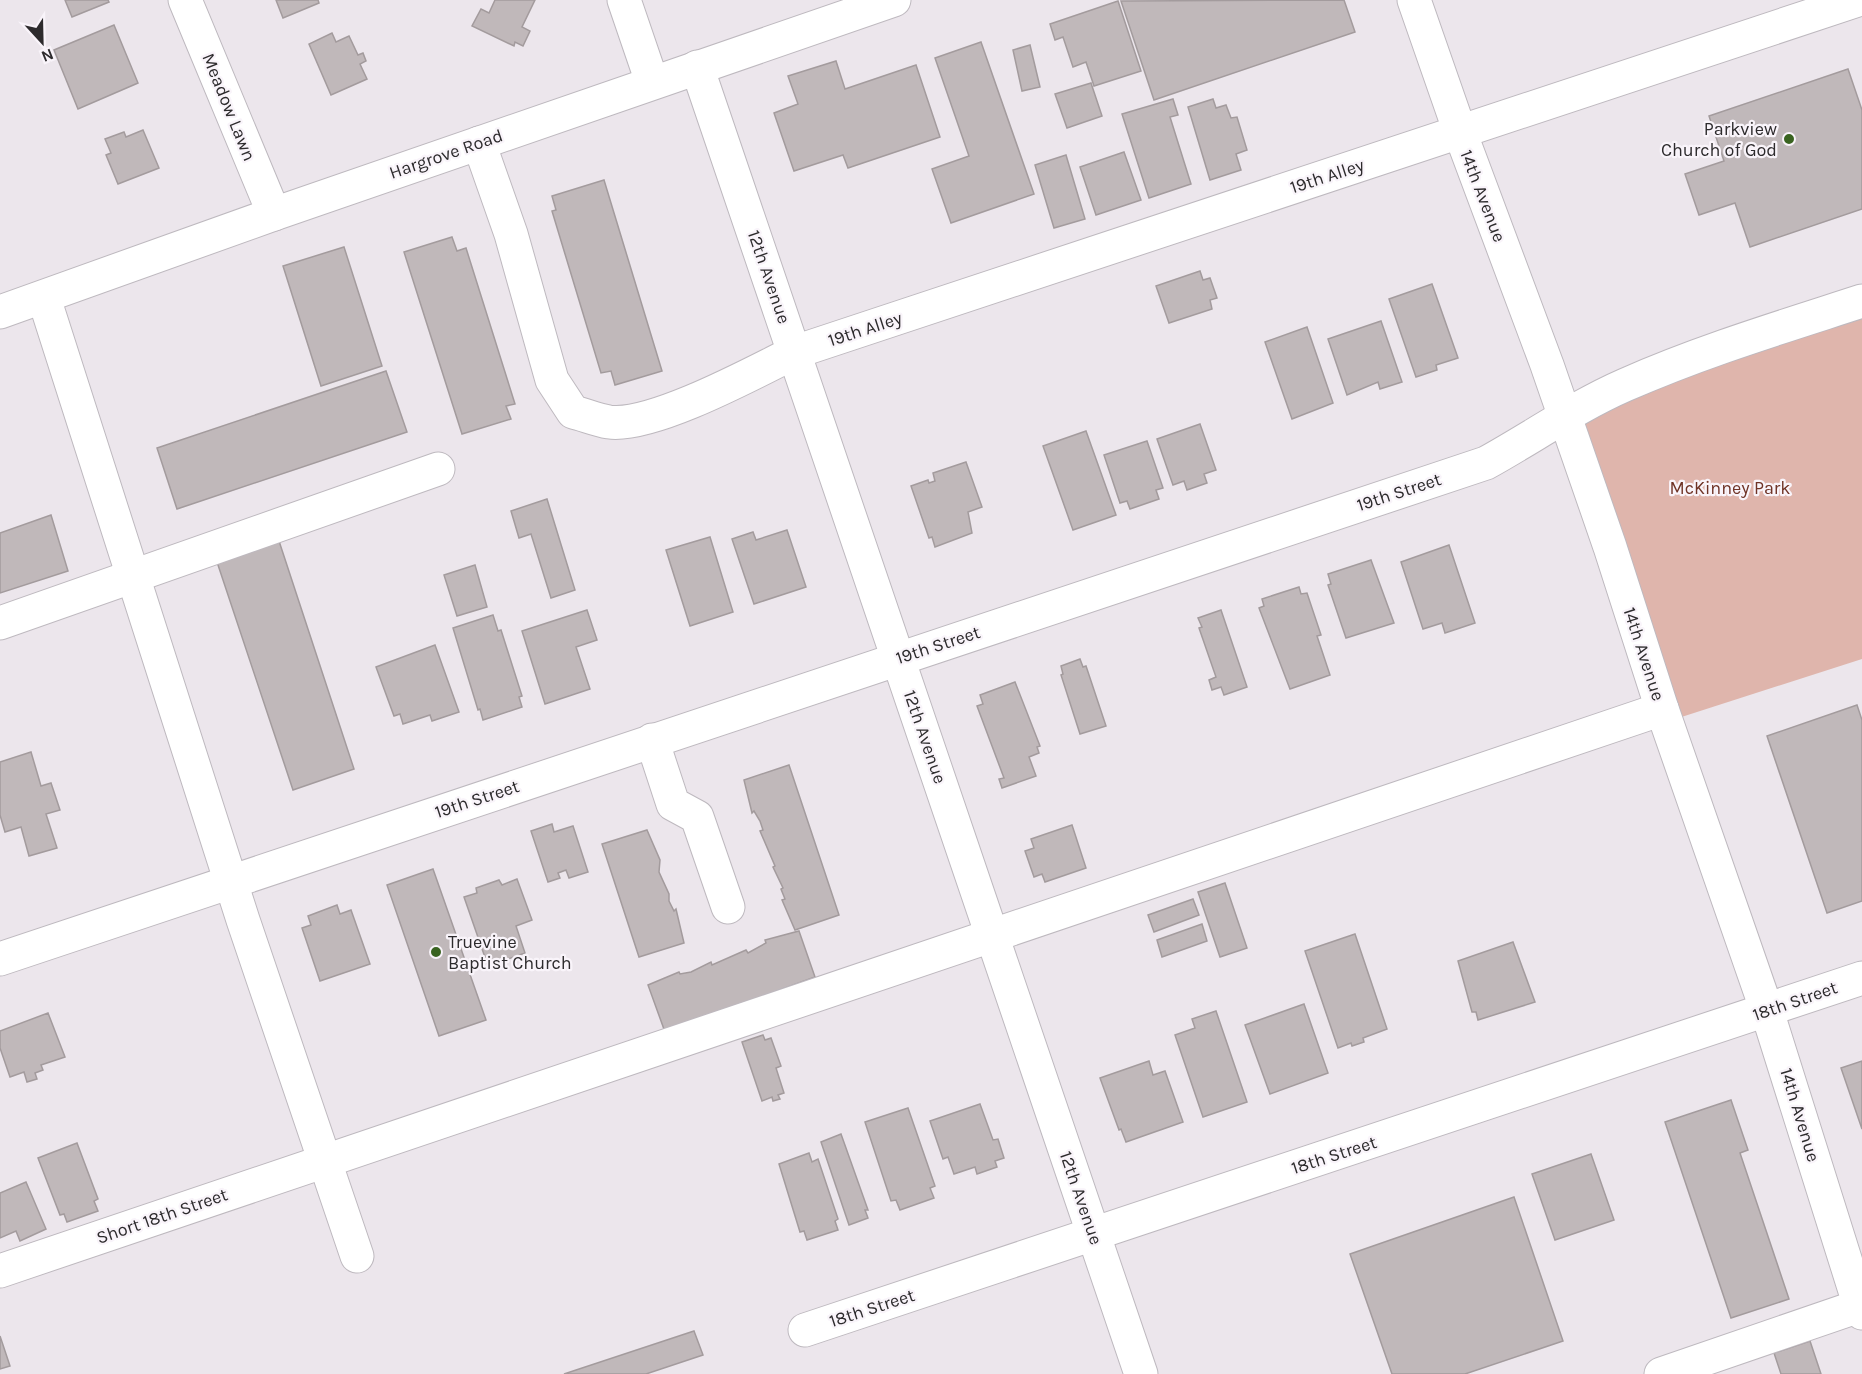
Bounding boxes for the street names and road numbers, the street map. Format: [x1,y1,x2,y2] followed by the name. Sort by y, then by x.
[197,50,261,164] street label: Meadow Lawn
[386,124,506,184] street label: Hargrove Road
[1455,147,1511,245] street label: 14th Avenue
[1287,154,1367,198] street label: 19th Alley
[743,227,795,327] street label: 12th Avenue
[825,307,905,351] street label: 19th Alley
[1354,468,1444,516] street label: 19th Street
[1619,604,1669,704] street label: 14th Avenue
[893,621,983,669] street label: 19th Street
[899,687,951,787] street label: 12th Avenue
[432,775,522,823] street label: 19th Street
[1750,976,1841,1026] street label: 18th Street
[1775,1065,1825,1165] street label: 14th Avenue
[1289,1131,1380,1179] street label: 18th Street
[1055,1148,1107,1248] street label: 12th Avenue
[93,1183,231,1249] street label: Short 18th Street
[827,1284,918,1332] street label: 18th Street

